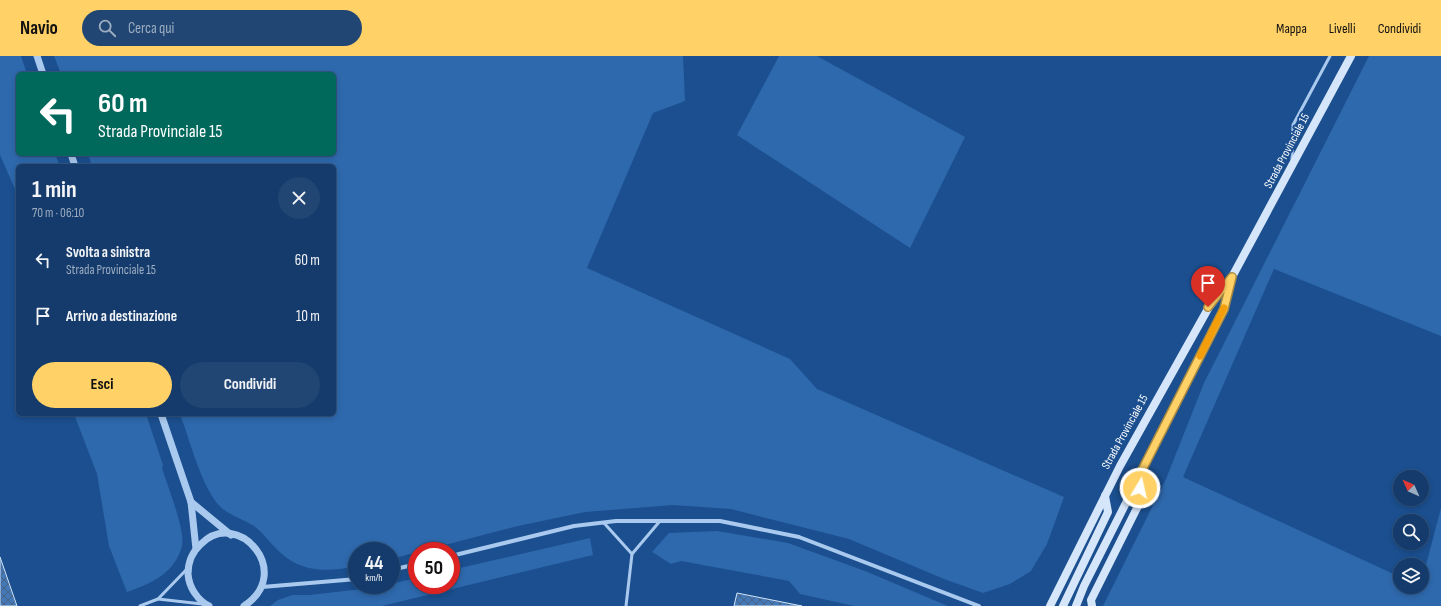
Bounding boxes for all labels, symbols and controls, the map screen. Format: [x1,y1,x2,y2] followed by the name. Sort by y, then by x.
[82,10,362,46] search box
[20,17,58,40] text: Navio
[96,17,118,39] icon: search
[128,19,174,38] text: Cerca qui
[1276,20,1307,37] text: Mappa
[1329,20,1356,37] text: Livelli
[1378,20,1421,37] text: Condividi
[98,87,147,120] text: 60 m
[32,88,84,140] icon: left
[1261,111,1313,191] street label: Strada Provinciale 15
[98,121,223,142] text: Strada Provinciale 15
[32,175,77,204] text: 1 min
[278,177,320,219] button: close
[32,205,84,221] text: 70 m · 06:10
[66,243,150,262] text: Svolta a sinistra
[32,249,54,271] icon: left
[295,251,320,270] text: 60 m
[66,262,156,278] text: Strada Provinciale 15
[1191,266,1225,307] pin
[1197,272,1219,294] icon: arrive
[32,305,54,327] icon: arrive
[66,307,177,326] text: Arrivo a destinazione
[296,307,320,326] text: 10 m
[32,362,172,408] button: Esci
[180,362,320,408] button: Condividi
[1098,392,1152,472] street label: Strada Provinciale 15
[1119,467,1161,509] position arrow
[1393,470,1429,506] north arrow
[1393,470,1429,594] map controls
[1393,514,1429,550] button: search
[408,542,460,594] speed limit sign: 50
[365,551,383,575] text: 44
[1393,558,1429,594] button: layers
[365,572,383,584] text: km/h

